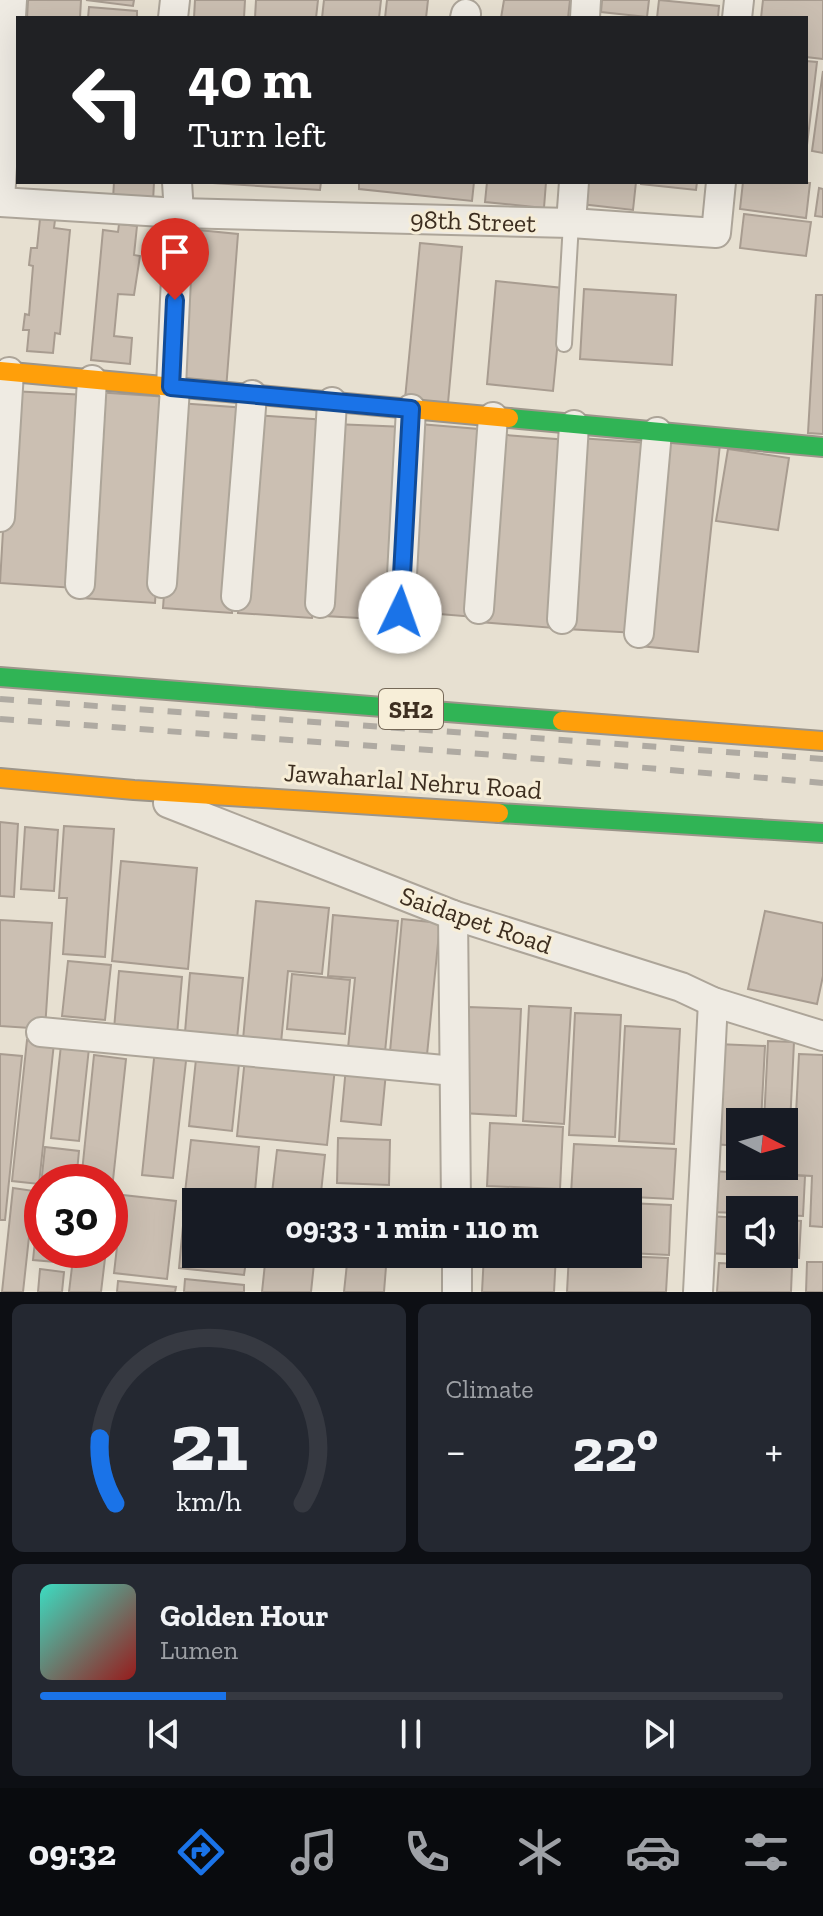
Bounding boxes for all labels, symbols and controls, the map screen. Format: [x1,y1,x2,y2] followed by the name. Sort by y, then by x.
[188,45,312,112] text: 40 m
[56,48,160,152] icon: left
[188,113,326,156] text: Turn left
[409,203,537,239] street label: 98th Street
[141,218,209,300] pin
[153,230,197,274] icon: arrive
[358,570,442,654] position arrow
[379,689,443,729] road number: SH2
[283,756,543,806] street label: Jawaharlal Nehru Road
[396,879,556,961] street label: Saidapet Road
[726,1108,798,1180] north arrow
[726,1108,798,1268] map controls
[24,1164,128,1268] speed limit sign: 30
[726,1196,798,1268] button: sound
[285,1210,539,1246] text: 09:33 · 1 min · 110 m
[446,1373,533,1405] text: Climate
[170,1391,248,1491] text: 21
[572,1414,658,1486] text: 22°
[446,1424,466,1477] text: −
[764,1424,783,1477] text: +
[176,1484,241,1518] text: km/h
[160,1598,328,1634] text: Golden Hour
[160,1634,238,1666] text: Lumen
[142,1712,186,1756] icon: previous
[389,1712,433,1756] icon: pause
[637,1712,681,1756] icon: next
[173,1824,229,1880] icon: directions
[286,1824,342,1880] icon: music
[399,1824,455,1880] icon: phone
[512,1824,568,1880] icon: climate
[625,1824,681,1880] icon: car
[738,1824,794,1880] icon: filters
[29,1831,116,1874] text: 09:32

